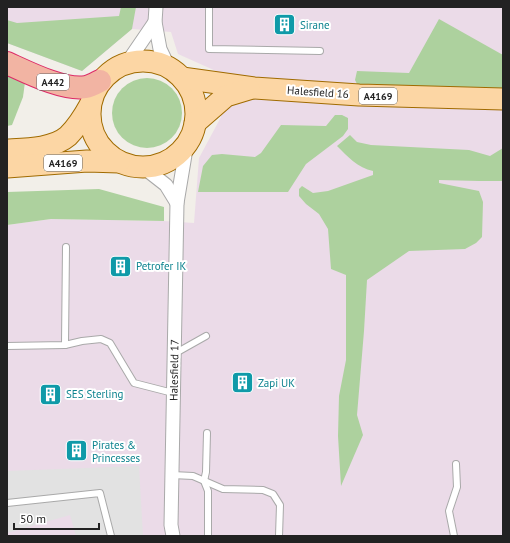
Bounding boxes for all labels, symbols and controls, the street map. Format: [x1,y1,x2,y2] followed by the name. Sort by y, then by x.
[271,12,297,38] building icon: Sirane
[300,18,330,32] place label: Sirane
[37,74,69,90] road number: A442
[287,83,349,101] street label: Halesfield 16
[359,88,397,104] road number: A4169
[44,155,82,171] road number: A4169
[107,253,133,279] building icon: Petrofer IK
[136,259,186,273] place label: Petrofer IK
[166,339,182,401] street label: Halesfield 17
[230,370,256,396] building icon: Zapi UK
[258,376,295,390] place label: Zapi UK
[37,381,63,407] building icon: SES Sterling
[66,387,123,401] place label: SES Sterling
[64,438,90,464] building icon: Pirates & Princesses
[92,438,141,465] place label: Pirates & Princesses
[14,505,99,531] scale bar
[20,511,46,526] text: 50 m

